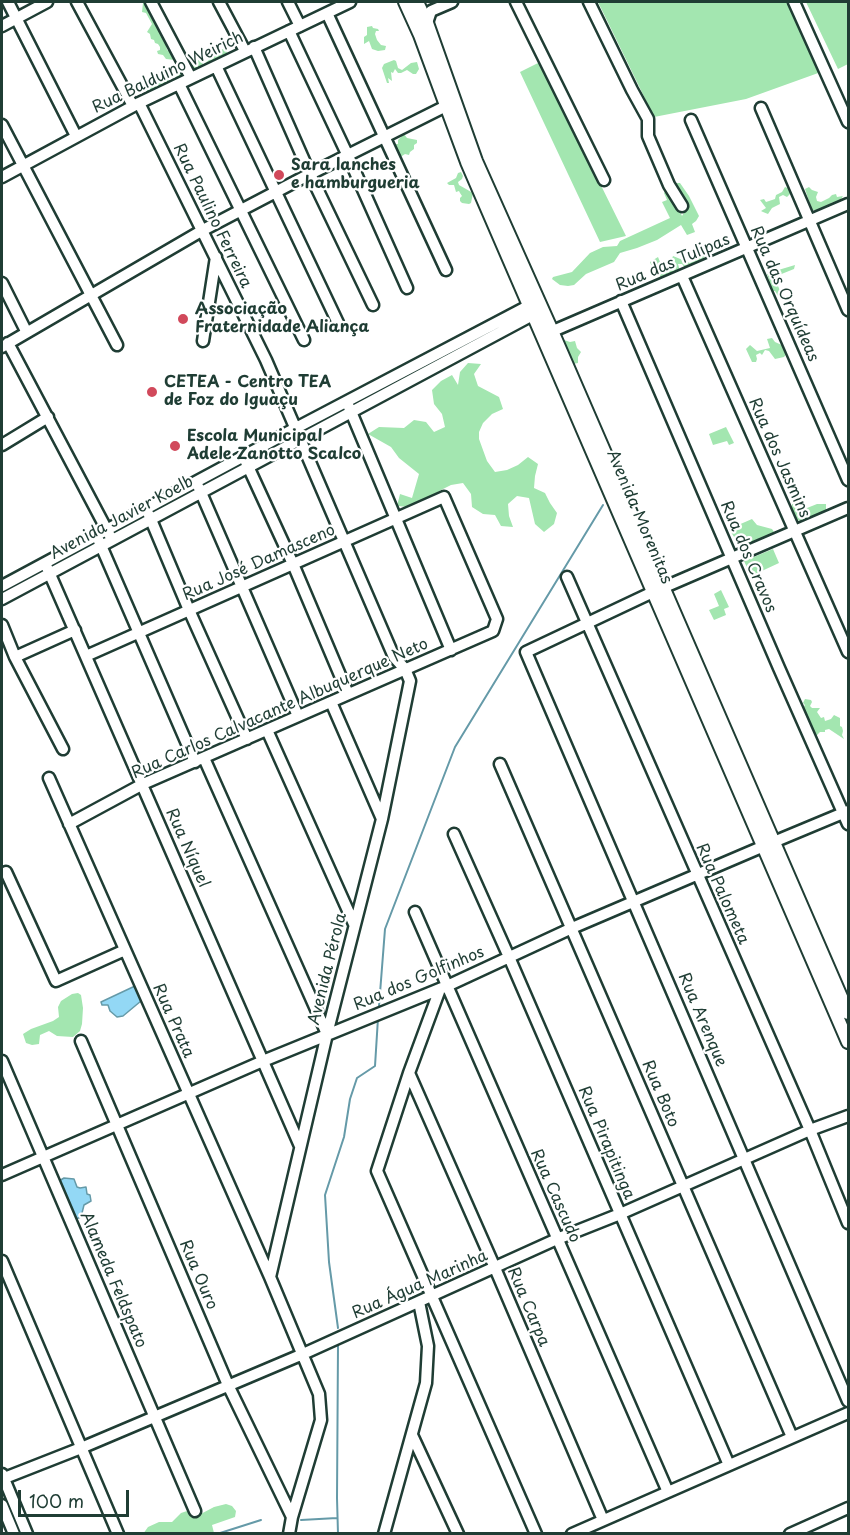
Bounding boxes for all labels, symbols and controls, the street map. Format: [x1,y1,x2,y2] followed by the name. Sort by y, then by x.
[89,28,247,118] street label: Rua Balduino Weirich
[169,141,255,291] street label: Rua Paulino Ferreira
[291,156,420,194] place label: Sara lanches e hamburgueria
[272,168,286,182] marker: Sara lanches e hamburgueria
[745,223,823,365] street label: Rua das Orquídeas
[613,230,733,296] street label: Rua das Tulipas
[195,300,369,338] place label: Associação Fraternidade Aliança
[176,312,190,326] marker: Associação Fraternidade Aliança
[164,373,331,411] place label: CETEA - Centro TEA de Foz do Iguaçu
[145,385,159,399] marker: CETEA - Centro TEA de Foz do Iguaçu
[744,395,814,521] street label: Rua dos Jasmins
[187,427,361,465] place label: Escola Municipal Adele Zanotto Scalco
[168,439,182,453] marker: Escola Municipal Adele Zanotto Scalco
[602,447,676,587] street label: Avenida Morenitas
[47,472,197,564] street label: Avenida Javier Koelb
[716,498,780,616] street label: Rua dos Cravos
[180,521,338,605] street label: Rua José Damasceno
[129,635,431,783] street label: Rua Carlos Calvacante Albuquerque Neto
[161,805,213,891] street label: Rua Níquel
[691,841,753,947] street label: Rua Palometa
[305,911,351,1027] street label: Avenida Pérola
[351,943,487,1015] street label: Rua dos Golfinhos
[674,970,730,1070] street label: Rua Arenque
[148,981,198,1061] street label: Rua Prata
[637,1058,683,1130] street label: Rua Boto
[574,1084,638,1202] street label: Rua Pirapitinga
[526,1146,584,1246] street label: Rua Cascudo
[76,1209,150,1351] street label: Alameda Feldspato
[175,1237,221,1313] street label: Rua Ouro
[349,1247,491,1323] street label: Rua Água Marinha
[503,1264,553,1350] street label: Rua Carpa
[21,1478,132,1516] scale bar
[29,1487,84,1514] text: 100 m

